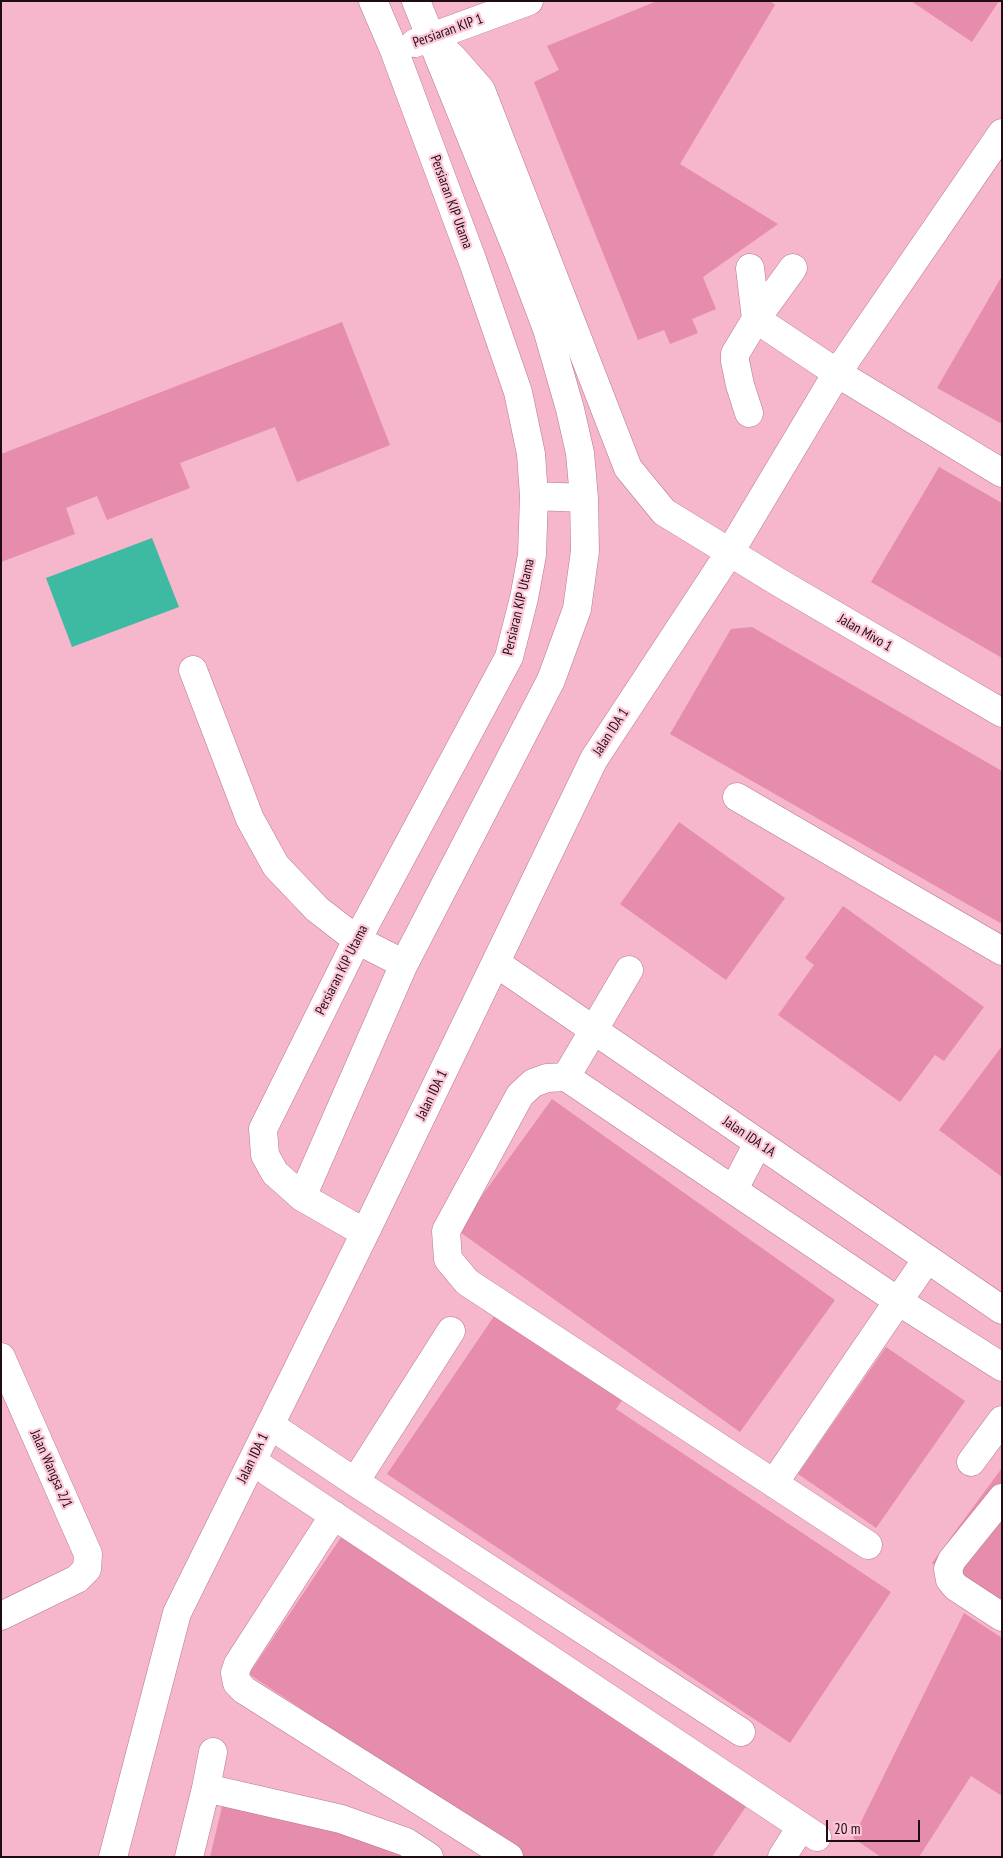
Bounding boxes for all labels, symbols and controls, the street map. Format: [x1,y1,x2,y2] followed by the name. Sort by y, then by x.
[411,11,485,51] street label: Persiaran KIP 1
[426,153,476,251] street label: Persiaran KIP Utama
[500,557,538,657] street label: Persiaran KIP Utama
[835,611,895,655] street label: Jalan Mivo 1
[589,705,633,759] street label: Jalan IDA 1
[312,922,372,1018] street label: Persiaran KIP Utama
[413,1067,451,1123] street label: Jalan IDA 1
[720,1113,778,1161] street label: Jalan IDA 1A
[26,1427,76,1511] street label: Jalan Wangsa 2/1
[234,1430,272,1486] street label: Jalan IDA 1
[828,1810,922,1842] scale bar
[834,1819,860,1838] text: 20 m

